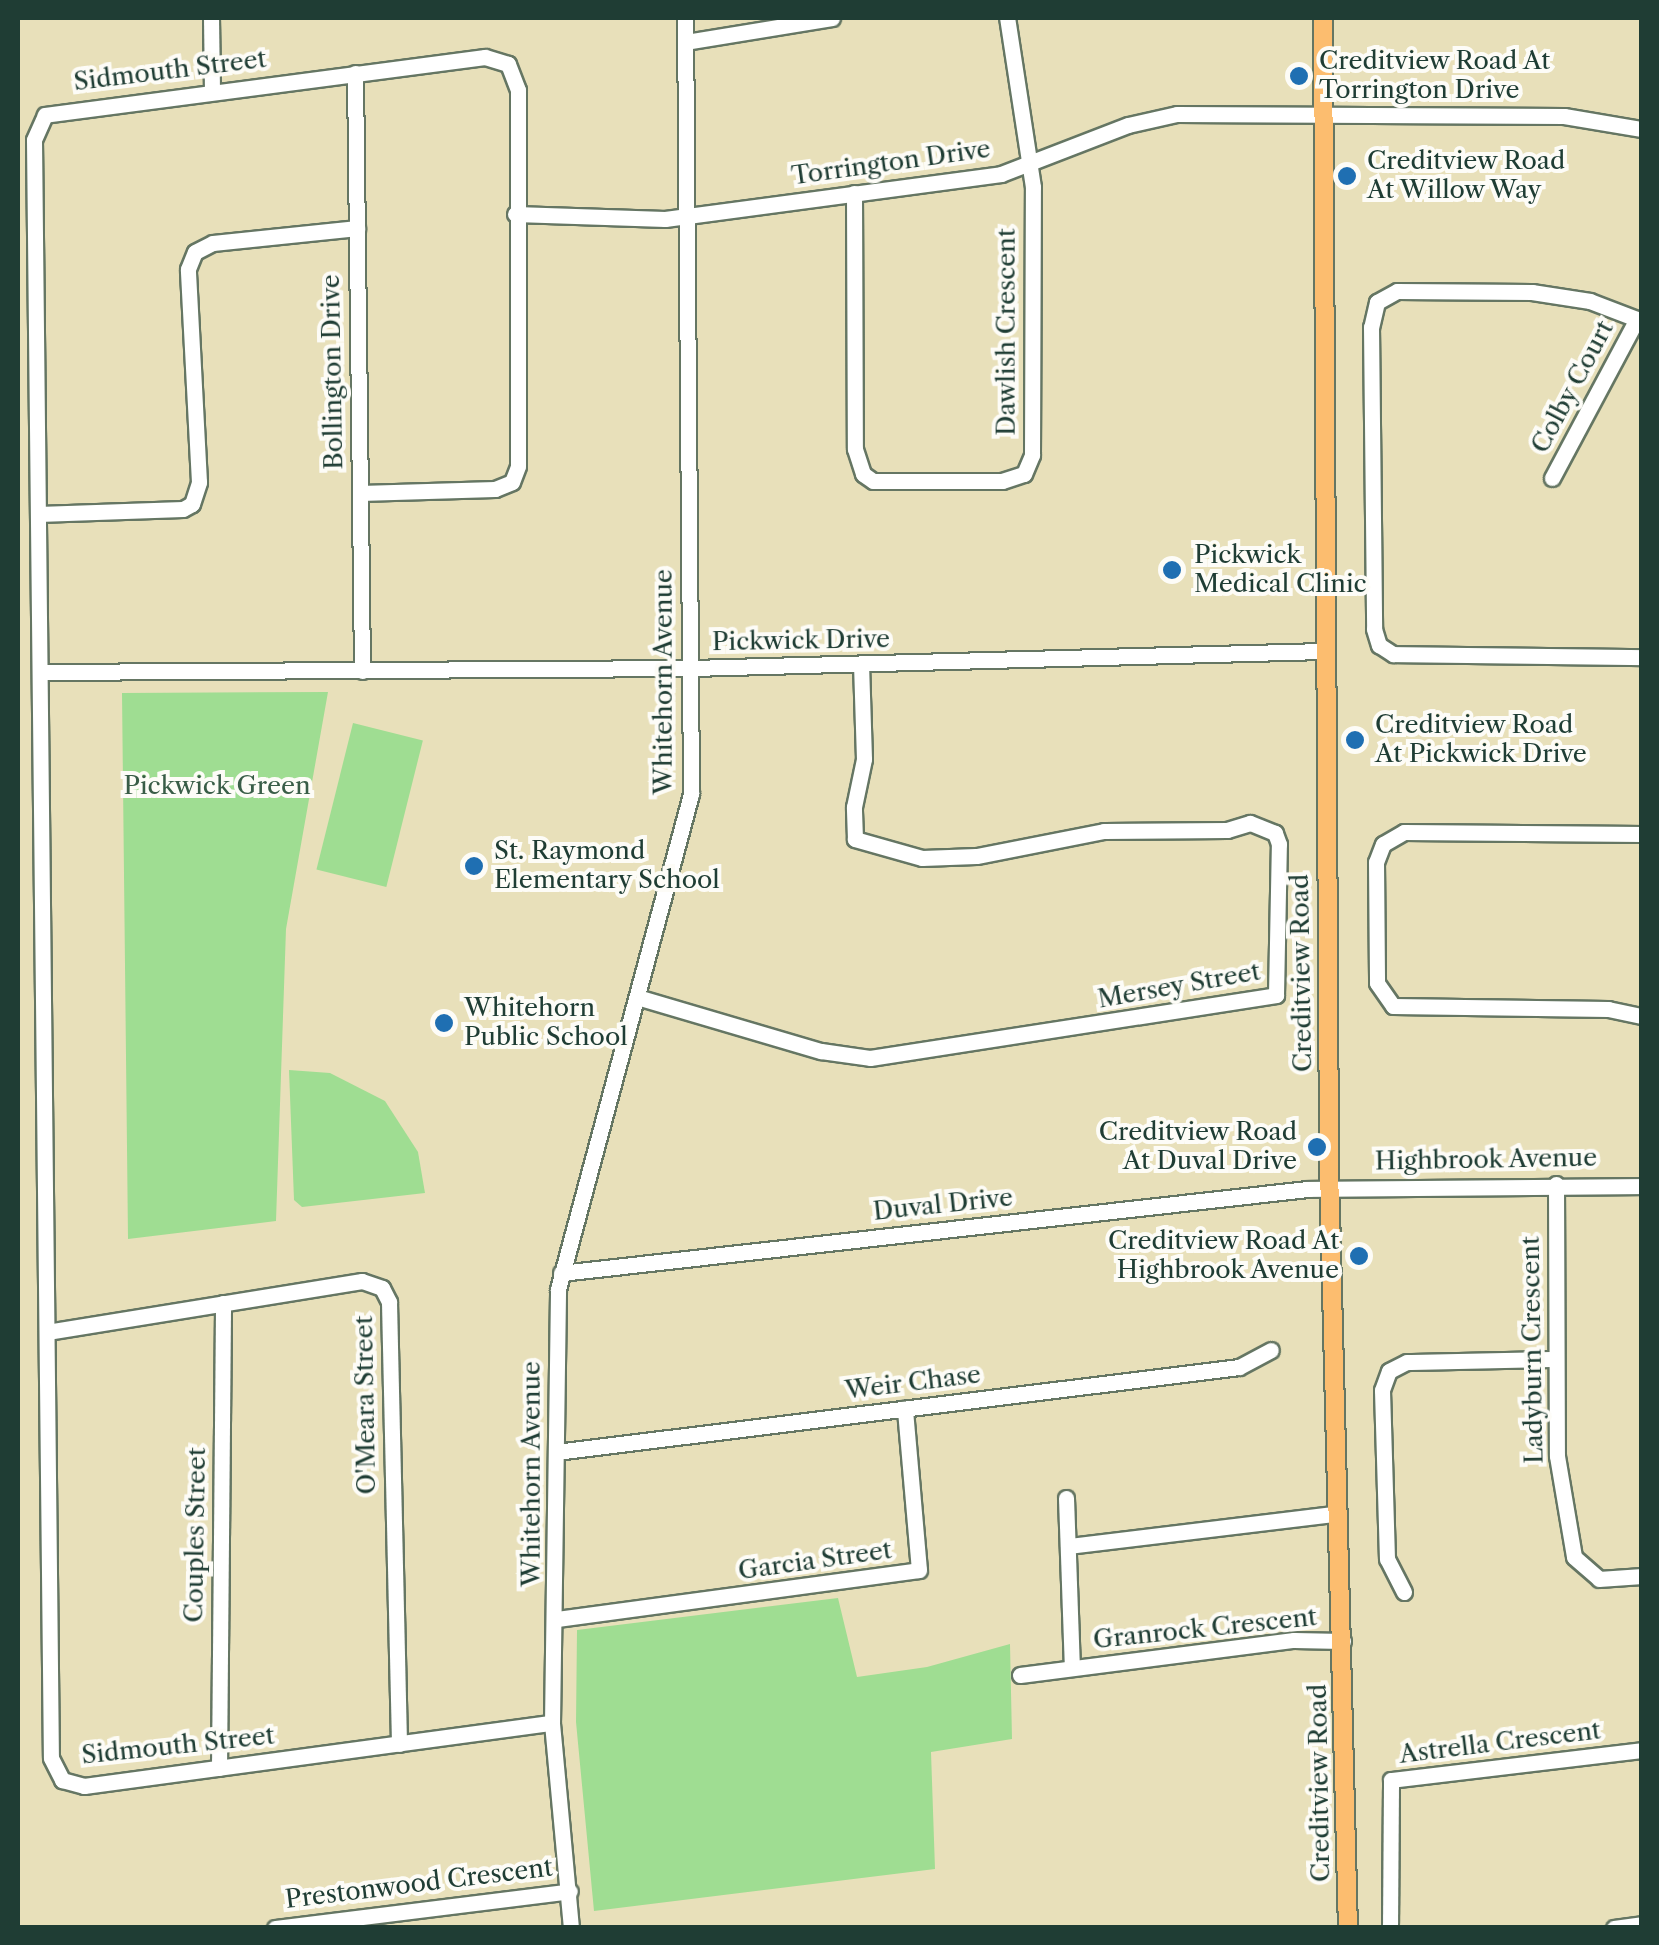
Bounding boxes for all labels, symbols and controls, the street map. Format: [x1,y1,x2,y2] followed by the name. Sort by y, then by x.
[72,44,268,98] street label: Sidmouth Street
[1319,47,1552,106] place label: Creditview Road At Torrington Drive
[1288,65,1310,87] marker: Creditview Road At Torrington Drive
[790,134,992,192] street label: Torrington Drive
[1367,147,1566,206] place label: Creditview Road At Willow Way
[1336,165,1358,187] marker: Creditview Road At Willow Way
[992,228,1022,436] street label: Dawlish Crescent
[316,274,350,470] street label: Bollington Drive
[1525,315,1621,459] street label: Colby Court
[1194,541,1367,600] place label: Pickwick Medical Clinic
[1159,557,1185,583] marker: Pickwick Medical Clinic
[649,569,679,795] street label: Whitehorn Avenue
[711,624,891,658] street label: Pickwick Drive
[1375,711,1587,770] place label: Creditview Road At Pickwick Drive
[1344,729,1366,751] marker: Creditview Road At Pickwick Drive
[123,771,311,801] park label: Pickwick Green
[494,837,721,896] place label: St. Raymond Elementary School
[463,855,485,877] marker: St. Raymond Elementary School
[1285,873,1319,1073] street label: Creditview Road
[1095,957,1263,1015] street label: Mersey Street
[464,994,628,1053] place label: Whitehorn Public School
[433,1012,455,1034] marker: Whitehorn Public School
[1098,1118,1297,1177] place label: Creditview Road At Duval Drive
[1306,1136,1328,1158] marker: Creditview Road At Duval Drive
[1374,1143,1598,1177] street label: Highbrook Avenue
[872,1183,1014,1227] street label: Duval Drive
[1106,1227,1339,1286] place label: Creditview Road At Highbrook Avenue
[1516,1236,1550,1464] street label: Ladyburn Crescent
[1348,1245,1370,1267] marker: Creditview Road At Highbrook Avenue
[349,1315,383,1495] street label: O'Meara Street
[843,1360,983,1406] street label: Weir Chase
[517,1361,547,1587] street label: Whitehorn Avenue
[179,1447,213,1623] street label: Couples Street
[736,1535,894,1587] street label: Garcia Street
[1091,1602,1319,1656] street label: Granrock Crescent
[1303,1683,1337,1883] street label: Creditview Road
[1397,1716,1603,1770] street label: Astrella Crescent
[80,1721,276,1771] street label: Sidmouth Street
[284,1853,554,1915] street label: Prestonwood Crescent

